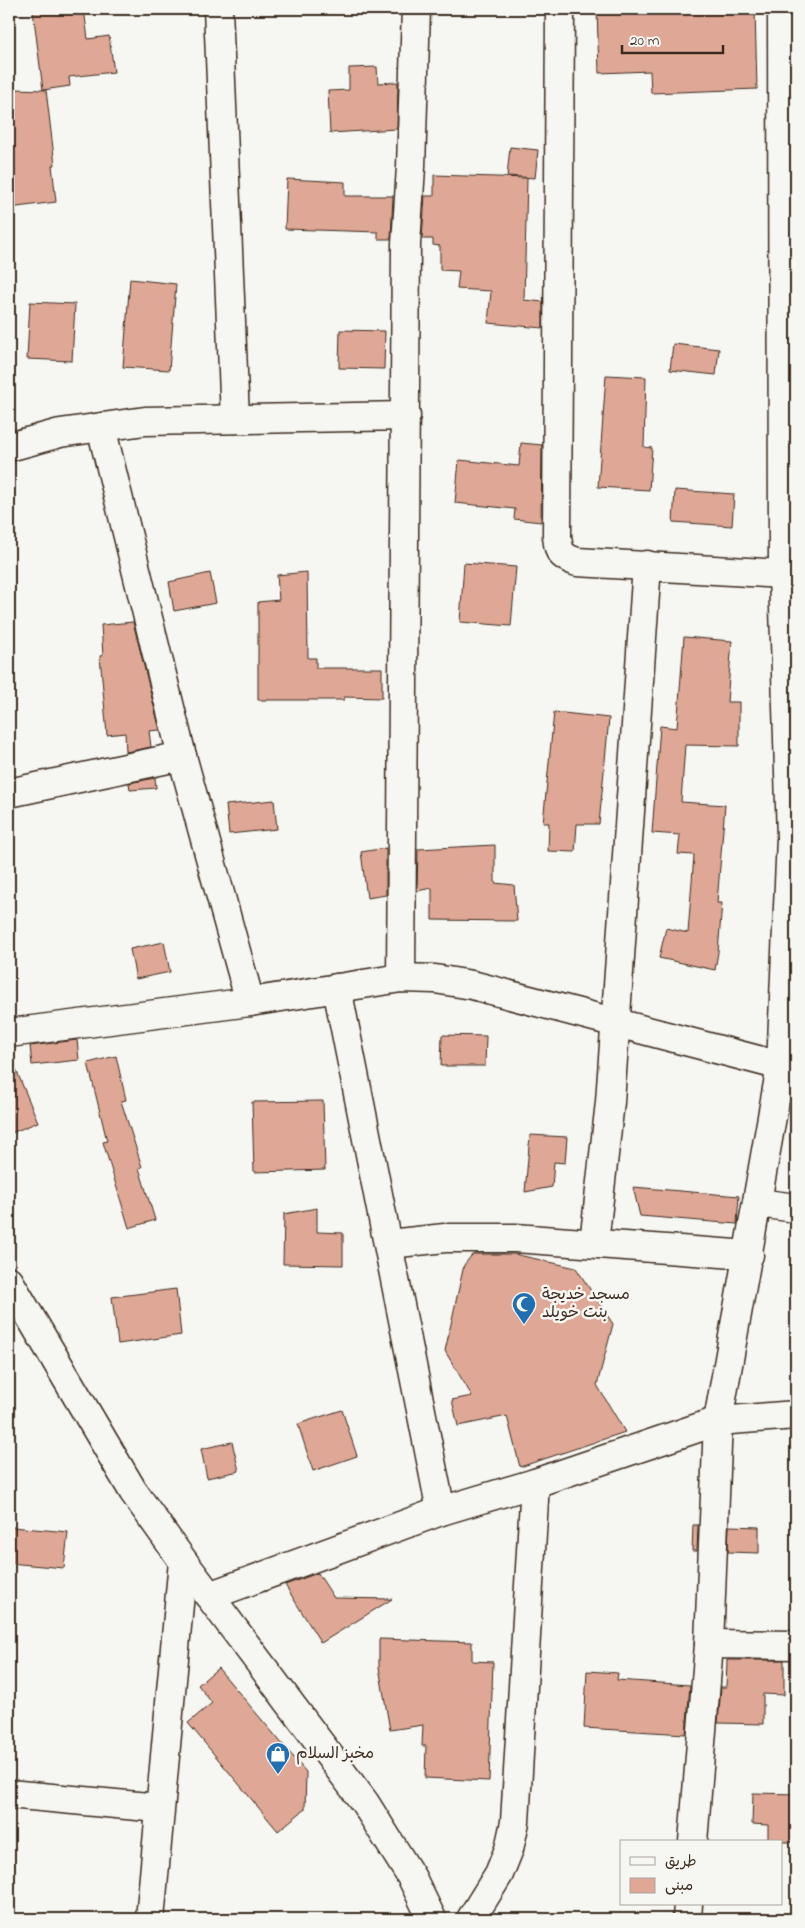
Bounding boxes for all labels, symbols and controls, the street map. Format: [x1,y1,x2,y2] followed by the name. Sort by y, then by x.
[622,22,724,54] scale bar
[630,30,660,52] text: 20 m
[542,1283,630,1325] place label: مسجد خديجة بنت خويلد
[511,1291,537,1325] mosque icon: مسجد خديجة بنت خويلد
[265,1741,291,1775] shop icon: مخبز السلام
[296,1742,374,1766] place label: مخبز السلام
[620,1840,782,1906] legend
[665,1851,697,1873] text: طريق
[665,1875,693,1897] text: مبنى

